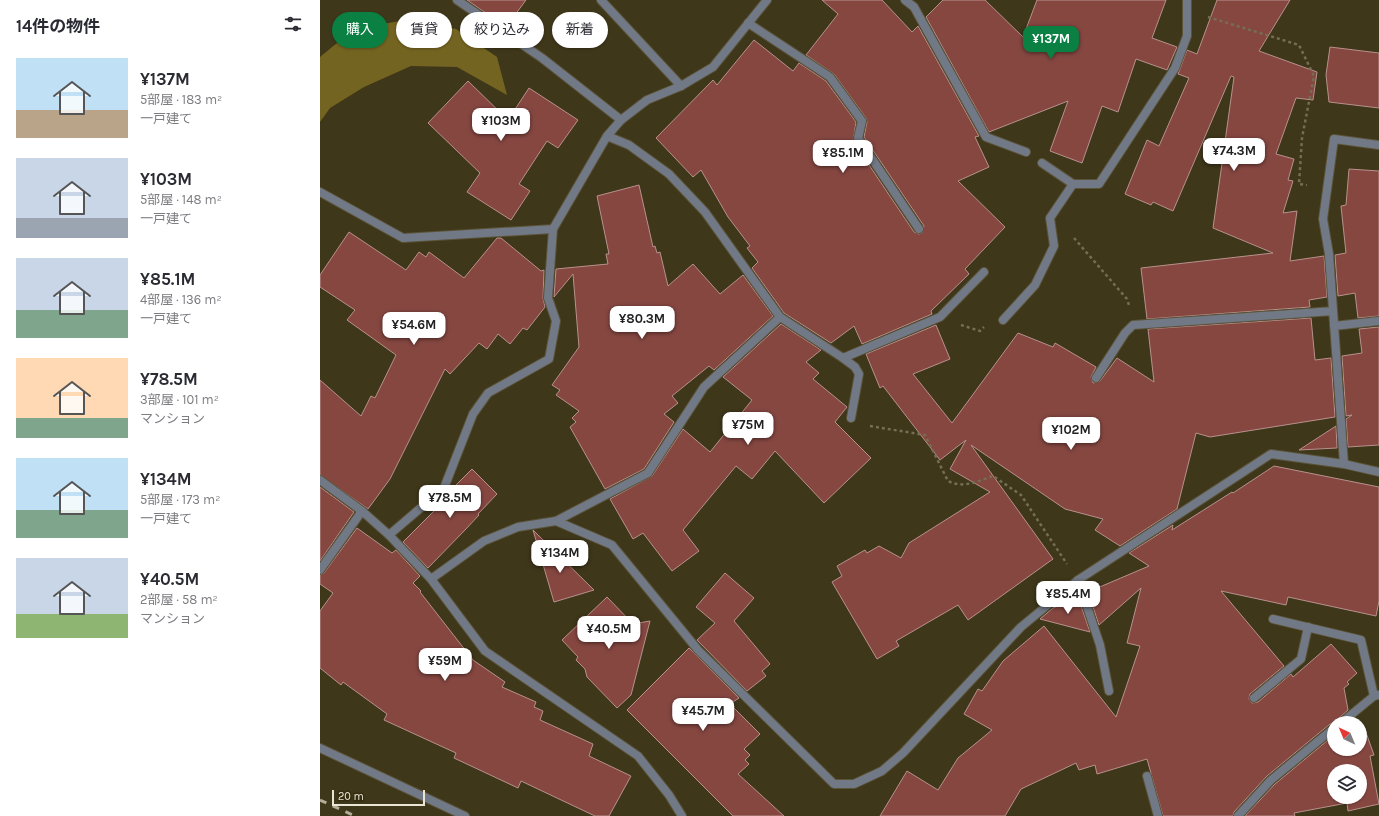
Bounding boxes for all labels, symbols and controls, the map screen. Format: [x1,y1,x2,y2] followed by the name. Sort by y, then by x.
[332,12,388,48] chip: 購入
[396,12,452,48] chip: 賃貸
[460,12,544,48] chip: 絞り込み
[552,12,608,48] chip: 新着
[282,13,304,35] icon: filters
[16,16,100,36] text: 14件の物件
[1023,26,1079,60] pin: ¥137M
[1032,31,1070,46] text: ¥137M
[140,69,190,89] text: ¥137M
[48,74,96,122] icon: home
[140,92,222,107] text: 5部屋 · 183 m²
[473,108,529,142] pin: ¥103M
[140,111,192,126] text: 一戸建て
[481,113,521,128] text: ¥103M
[1201,138,1267,172] pin: ¥74.3M
[810,140,876,174] pin: ¥85.1M
[1212,143,1256,158] text: ¥74.3M
[822,145,864,160] text: ¥85.1M
[140,169,192,189] text: ¥103M
[48,174,96,222] icon: home
[140,192,222,207] text: 5部屋 · 148 m²
[140,211,192,226] text: 一戸建て
[140,269,195,289] text: ¥85.1M
[48,274,96,322] icon: home
[140,292,222,307] text: 4部屋 · 136 m²
[609,306,675,340] pin: ¥80.3M
[140,311,192,326] text: 一戸建て
[619,311,665,326] text: ¥80.3M
[381,312,447,346] pin: ¥54.6M
[392,317,436,332] text: ¥54.6M
[140,369,198,389] text: ¥78.5M
[48,374,96,422] icon: home
[140,392,219,407] text: 3部屋 · 101 m²
[140,411,205,426] text: マンション
[724,412,772,446] pin: ¥75M
[731,417,765,432] text: ¥75M
[1043,417,1099,451] pin: ¥102M
[1051,422,1091,437] text: ¥102M
[140,469,192,489] text: ¥134M
[48,474,96,522] icon: home
[417,485,483,519] pin: ¥78.5M
[428,490,472,505] text: ¥78.5M
[140,492,220,507] text: 5部屋 · 173 m²
[140,511,192,526] text: 一戸建て
[532,540,588,574] pin: ¥134M
[540,545,580,560] text: ¥134M
[140,569,199,589] text: ¥40.5M
[48,574,96,622] icon: home
[1035,581,1101,615] pin: ¥85.4M
[1045,586,1091,601] text: ¥85.4M
[140,592,218,607] text: 2部屋 · 58 m²
[140,611,205,626] text: マンション
[576,616,642,650] pin: ¥40.5M
[586,621,632,636] text: ¥40.5M
[421,648,469,682] pin: ¥59M
[428,653,462,668] text: ¥59M
[670,698,736,732] pin: ¥45.7M
[681,703,725,718] text: ¥45.7M
[1327,716,1367,756] north arrow
[1327,716,1367,804] map controls
[1327,764,1367,804] button: layers
[332,788,425,807] scale bar
[338,790,364,803] text: 20 m

